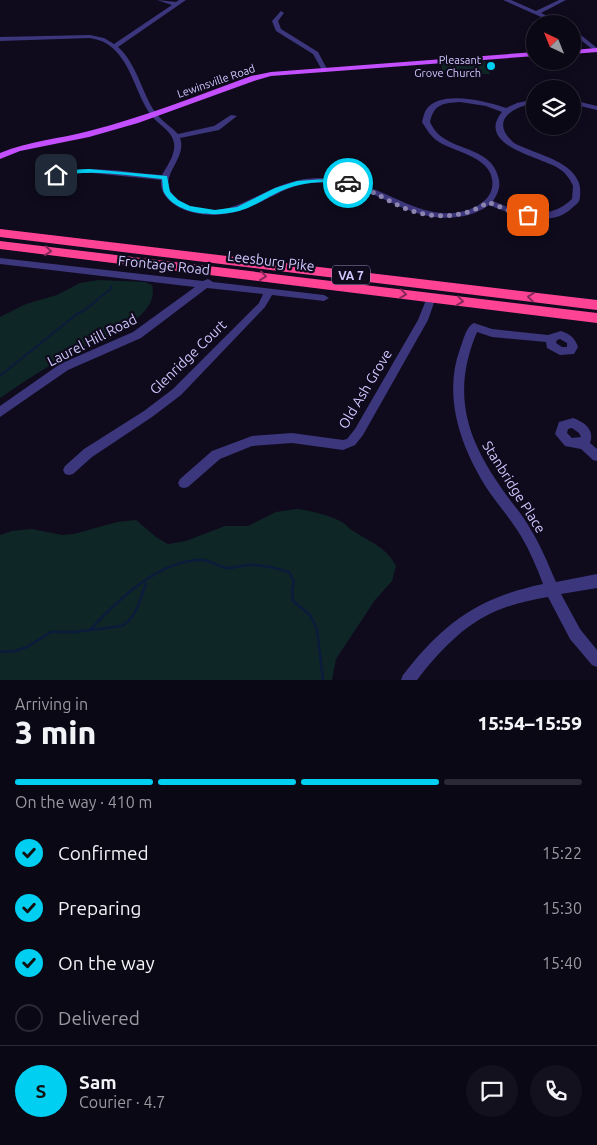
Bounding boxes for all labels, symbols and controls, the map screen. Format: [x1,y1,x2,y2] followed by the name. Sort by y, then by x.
[526,15,581,70] north arrow
[526,15,581,135] map controls
[414,54,482,79] place label: Pleasant Grove Church
[485,60,497,72] marker: Pleasant Grove Church
[175,62,257,100] street label: Lewinsville Road
[526,80,581,135] button: layers
[35,154,77,196] pin
[323,158,373,208] courier
[42,161,70,189] icon: home
[334,169,362,197] icon: car
[507,194,549,236] pin
[514,201,542,229] icon: bag
[45,245,53,256] one-way arrow
[226,248,316,274] street label: Leesburg Pike
[117,252,211,278] street label: Frontage Road
[332,266,370,284] road number: VA 7
[259,270,267,281] one-way arrow
[399,288,407,299] one-way arrow
[527,292,535,303] one-way arrow
[457,295,465,306] one-way arrow
[45,311,139,369] street label: Laurel Hill Road
[146,316,230,398] street label: Glenridge Court
[335,346,395,432] street label: Old Ash Grove
[479,438,549,536] street label: Stanbridge Place
[15,695,88,713] text: Arriving in
[477,712,582,734] text: 15:54–15:59
[15,714,96,750] text: 3 min
[15,793,152,811] text: On the way · 410 m
[15,839,43,867] icon: check
[58,842,149,864] text: Confirmed
[542,844,582,862] text: 15:22
[15,894,43,922] icon: check
[58,897,142,919] text: Preparing
[542,899,582,917] text: 15:30
[15,949,43,977] icon: check
[58,952,155,974] text: On the way
[542,954,582,972] text: 15:40
[58,1007,140,1029] text: Delivered
[466,1065,518,1117] button: chat
[530,1065,582,1117] button: phone
[79,1071,117,1093] text: Sam
[36,1080,46,1102] text: S
[79,1093,165,1111] text: Courier · 4.7

